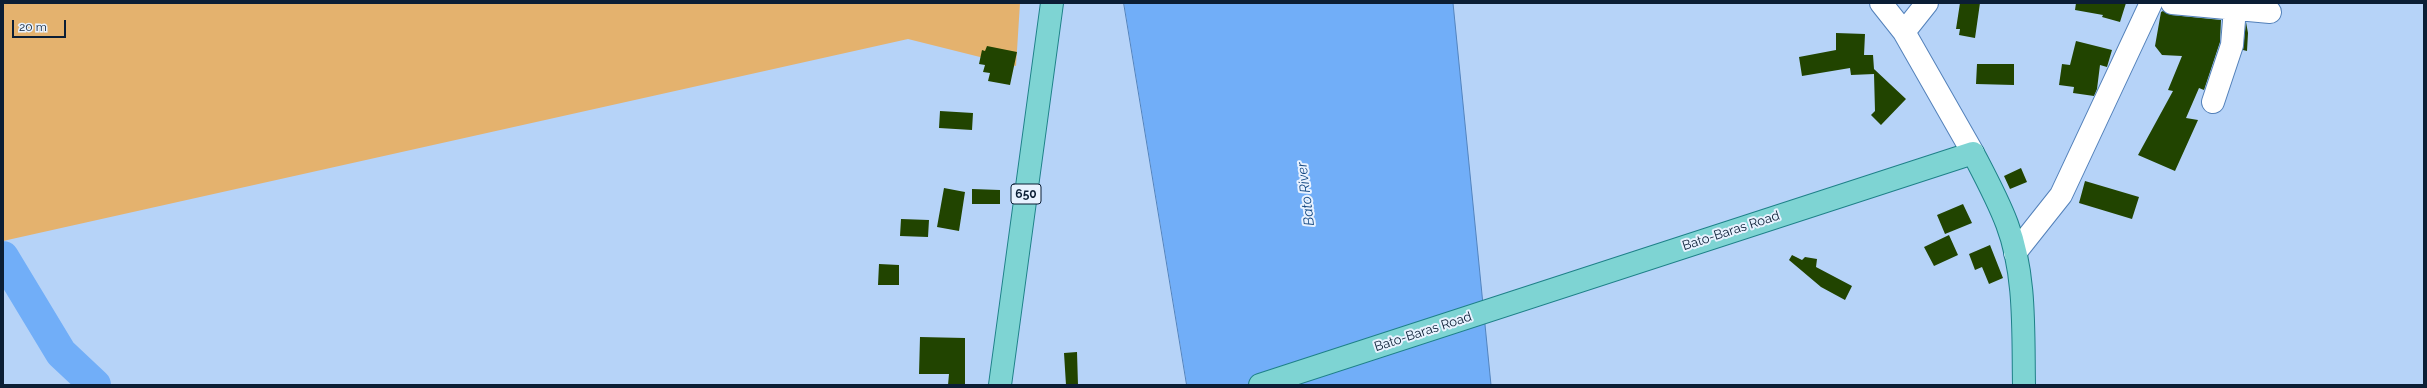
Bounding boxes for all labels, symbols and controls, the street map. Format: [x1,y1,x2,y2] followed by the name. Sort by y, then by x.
[14,12,68,38] scale bar
[19,20,47,34] text: 20 m
[1294,161,1318,227] water label: Bato River
[1011,184,1041,204] road number: 650
[1680,208,1782,254] street label: Bato-Baras Road
[1372,309,1474,355] street label: Bato-Baras Road

